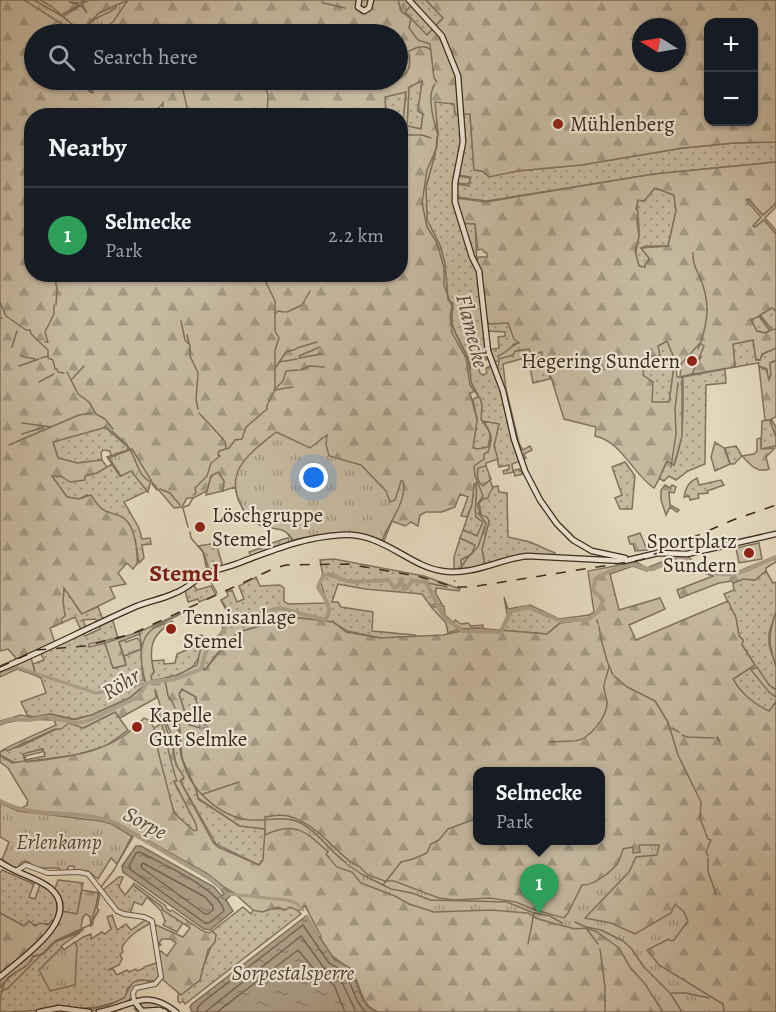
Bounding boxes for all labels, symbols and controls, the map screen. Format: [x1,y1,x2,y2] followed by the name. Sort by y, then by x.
[632,18,686,72] north arrow
[704,18,758,126] map controls
[704,18,758,72] button: +
[24,24,408,90] search box
[45,41,78,74] icon: search
[93,42,198,72] text: Search here
[704,72,758,126] button: −
[570,110,675,138] place label: Mühlenberg
[551,117,565,131] marker: Mühlenberg
[48,130,127,165] text: Nearby
[105,207,192,237] text: Selmecke
[64,222,71,249] text: 1
[328,222,384,249] text: 2.2 km
[105,237,143,264] text: Park
[448,291,496,371] water label: Flamecke
[521,347,680,375] place label: Hegering Sundern
[685,354,699,368] marker: Hegering Sundern
[299,463,328,492] your location
[212,501,323,553] place label: Löschgruppe Stemel
[193,520,207,534] marker: Löschgruppe Stemel
[647,527,737,579] place label: Sportplatz Sundern
[742,546,756,560] marker: Sportplatz Sundern
[149,557,219,589] district label: Stemel
[183,603,296,655] place label: Tennisanlage Stemel
[164,622,178,636] marker: Tennisanlage Stemel
[96,660,147,707] water label: Röhr
[149,701,247,753] place label: Kapelle Gut Selmke
[130,720,144,734] marker: Kapelle Gut Selmke
[473,767,605,845] popup
[496,778,582,808] text: Selmecke
[118,799,172,847] water label: Sorpe
[496,808,533,835] text: Park
[16,828,102,856] park label: Erlenkamp
[520,864,558,914] pin: 1
[231,958,355,988] water label: Sorpestalsperre

